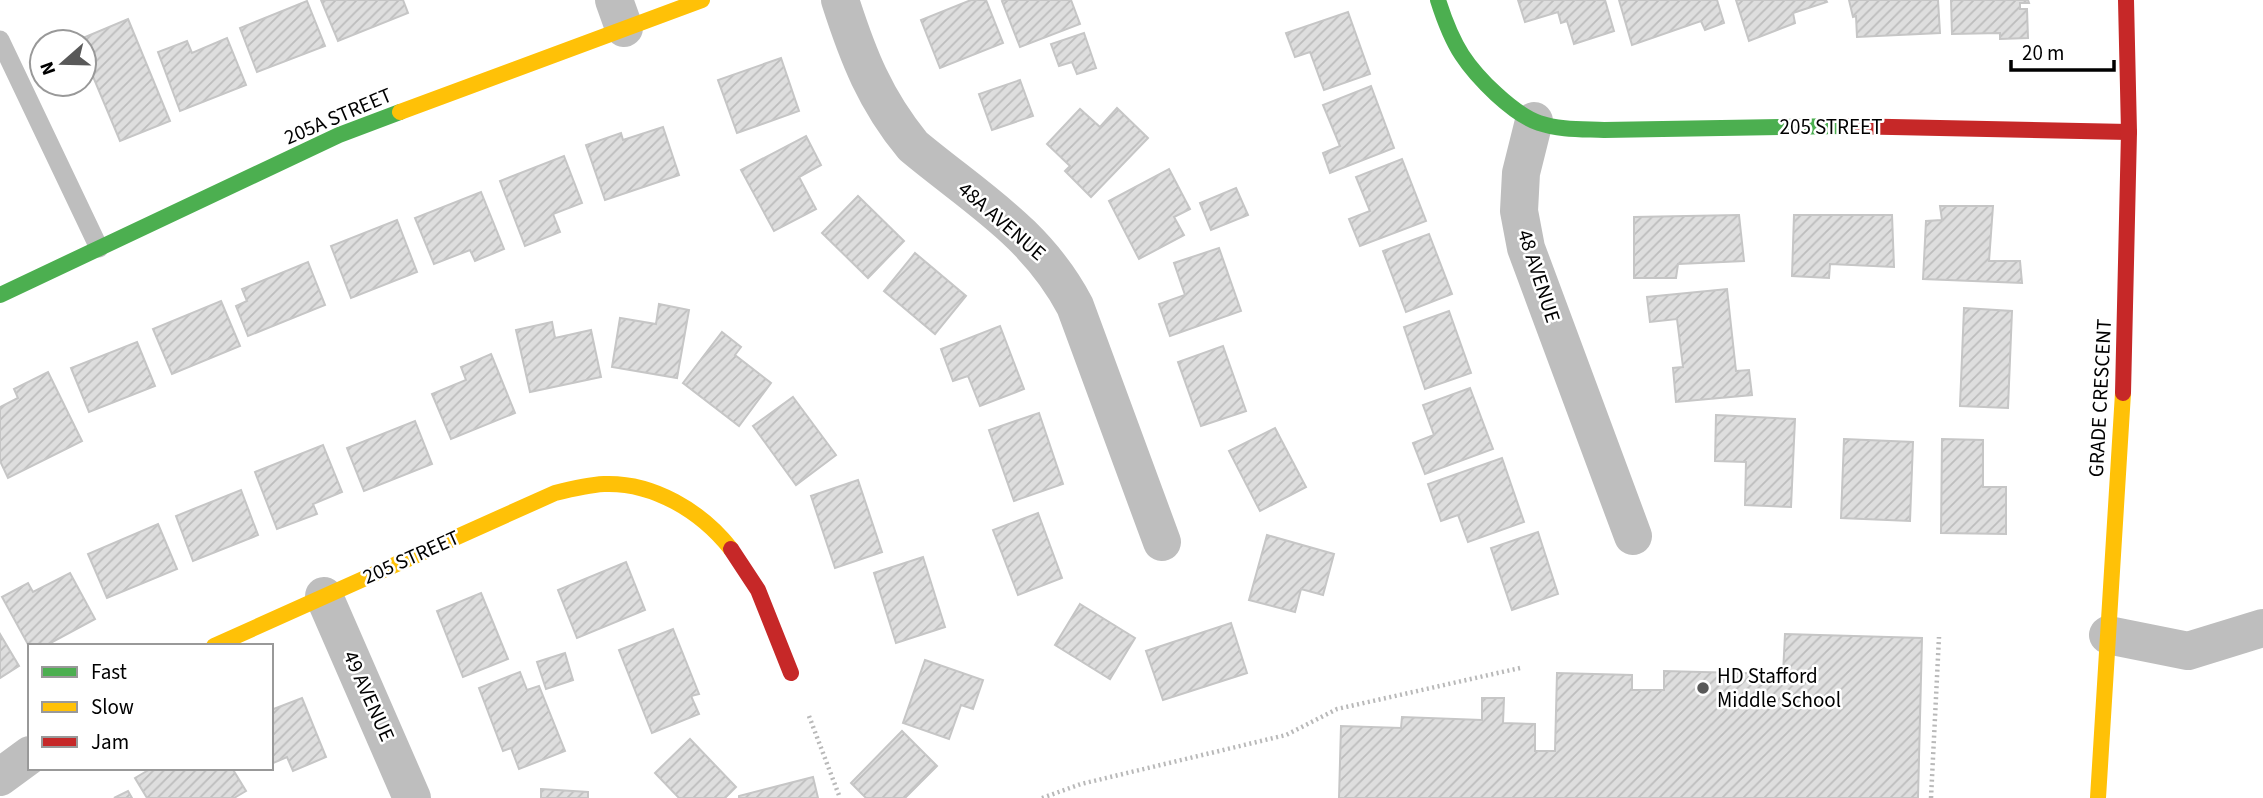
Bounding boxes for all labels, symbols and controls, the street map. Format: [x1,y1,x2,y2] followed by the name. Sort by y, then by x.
[28,28,98,98] north arrow
[2011,28,2114,72] scale bar
[2022,38,2064,68] text: 20 m
[34,58,63,79] text: N
[280,80,396,152] street label: 205A STREET
[1780,112,1882,142] street label: 205 STREET
[952,174,1052,268] street label: 48A AVENUE
[1510,226,1568,326] street label: 48 AVENUE
[2081,318,2119,478] street label: GRADE CRESCENT
[358,522,464,592] street label: 205 STREET
[28,644,273,770] legend
[336,646,402,746] street label: 49 AVENUE
[91,657,127,687] text: Fast
[1717,661,1841,715] place label: HD Stafford Middle School
[1695,680,1711,696] marker: HD Stafford Middle School
[91,692,134,722] text: Slow
[91,727,129,757] text: Jam

